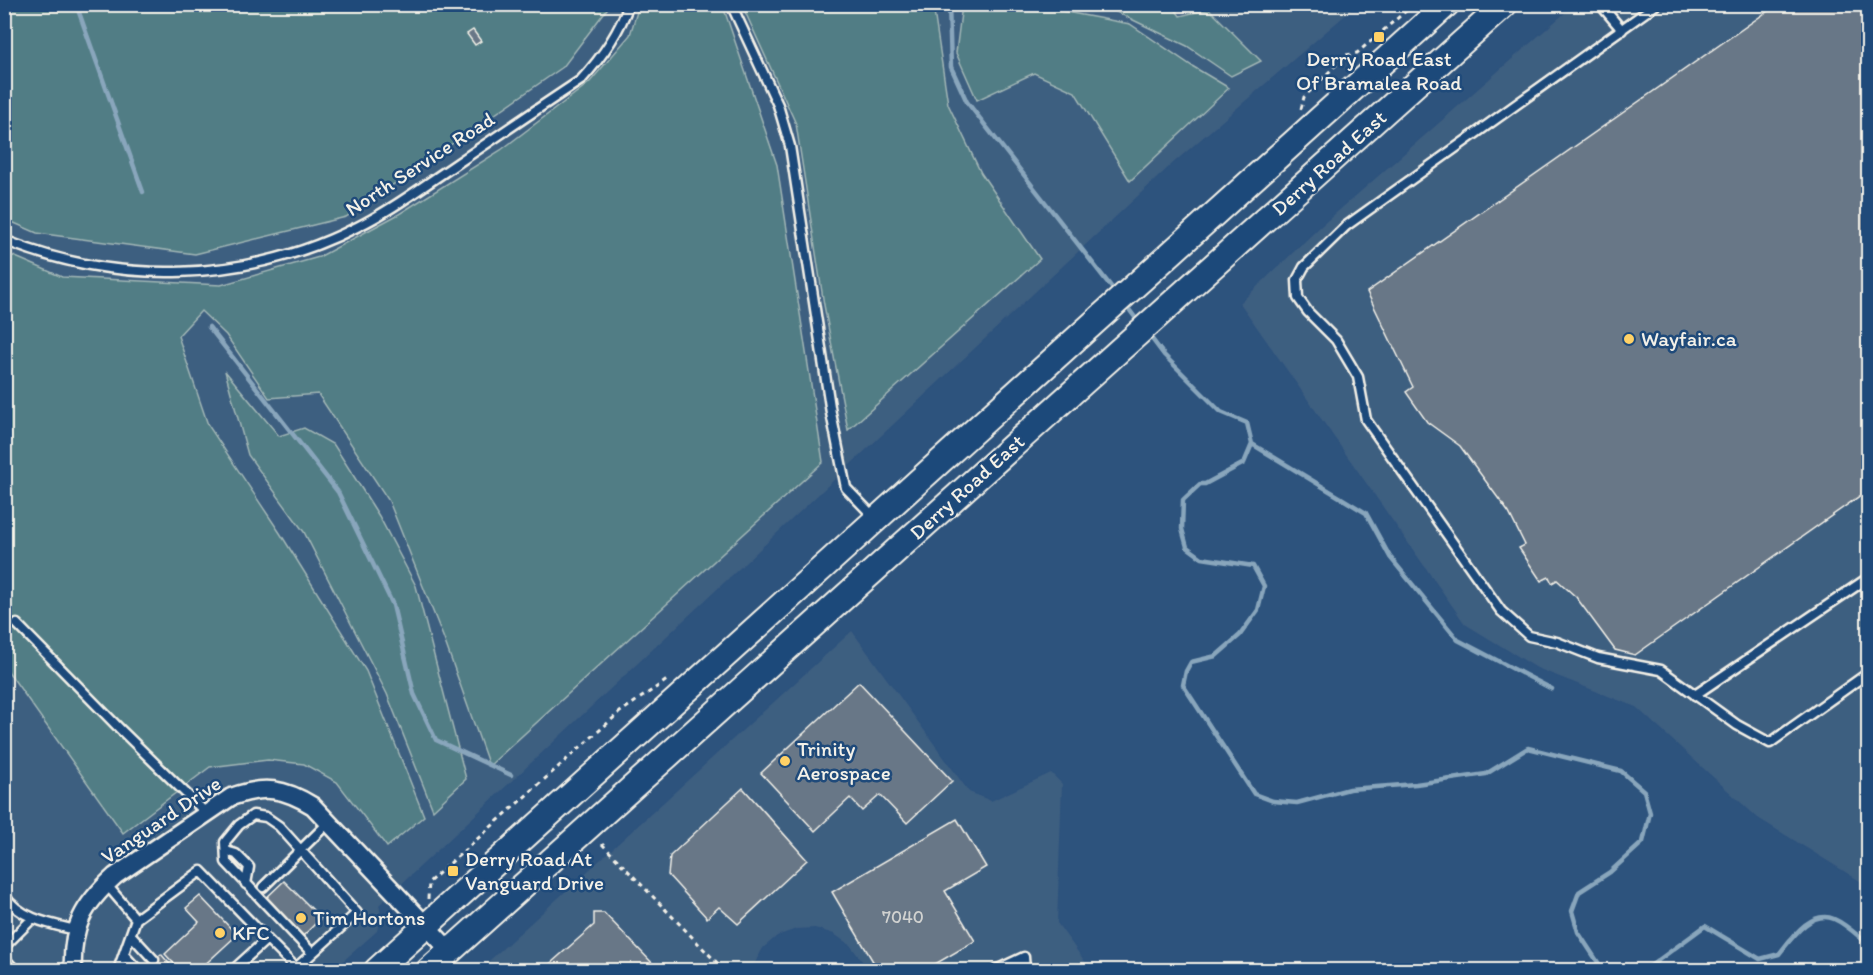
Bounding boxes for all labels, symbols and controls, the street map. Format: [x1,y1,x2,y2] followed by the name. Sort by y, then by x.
[1372,30,1386,44] marker: Derry Road East Of Bramalea Road
[1296,46,1462,95] place label: Derry Road East Of Bramalea Road
[1266,105,1391,221] street label: Derry Road East
[341,106,499,221] street label: North Service Road
[1641,326,1737,351] place label: Wayfair.ca
[1622,332,1636,346] marker: Wayfair.ca
[904,429,1029,545] street label: Derry Road East
[797,736,891,785] place label: Trinity Aerospace
[778,754,792,768] marker: Trinity Aerospace
[96,770,225,869] street label: Vanguard Drive
[465,846,604,895] place label: Derry Road At Vanguard Drive
[446,864,460,878] marker: Derry Road At Vanguard Drive
[313,905,425,930] place label: Tim Hortons
[882,906,924,928] house number: 7040
[294,911,308,925] marker: Tim Hortons
[232,920,270,945] place label: KFC
[213,926,227,940] marker: KFC

